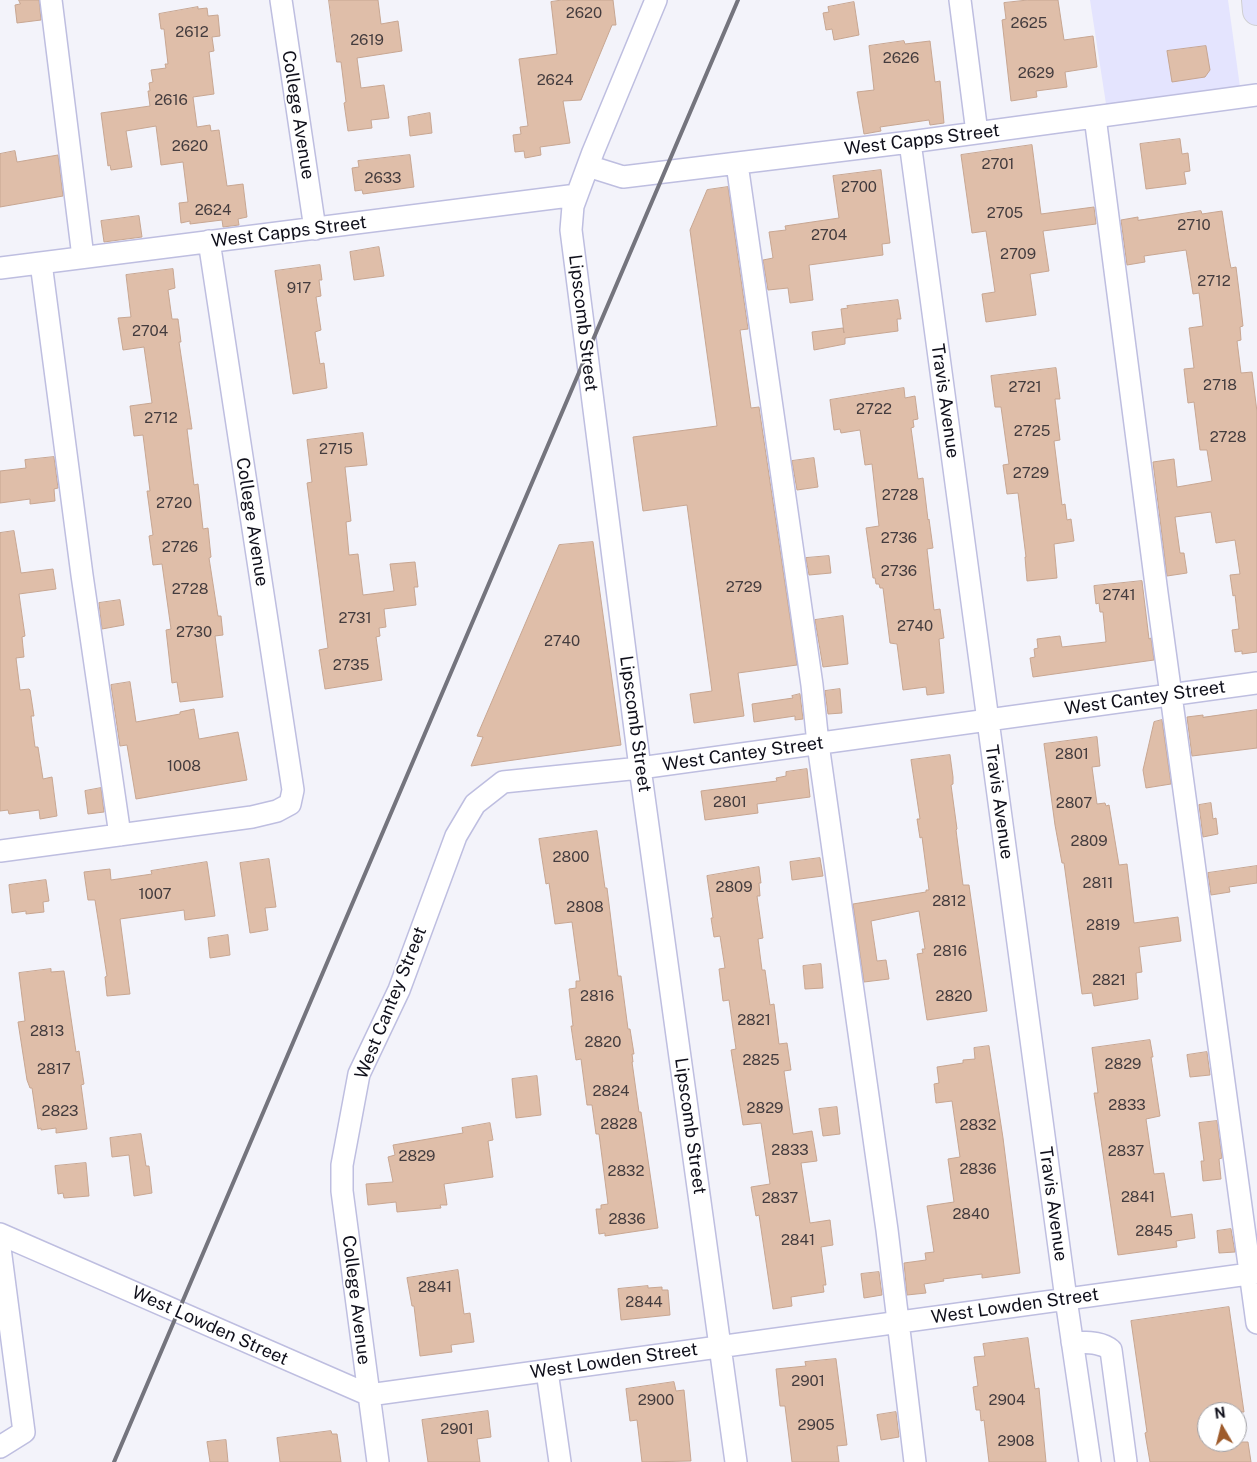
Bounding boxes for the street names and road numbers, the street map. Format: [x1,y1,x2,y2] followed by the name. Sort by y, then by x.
[277,49,319,181] street label: College Avenue
[843,120,1001,160] street label: West Capps Street
[210,212,368,252] street label: West Capps Street
[564,253,602,393] street label: Lipscomb Street
[926,342,964,460] street label: Travis Avenue
[231,456,273,588] street label: College Avenue
[615,654,655,794] street label: Lipscomb Street
[1063,676,1227,720] street label: West Cantey Street
[661,732,825,776] street label: West Cantey Street
[980,743,1018,861] street label: Travis Avenue
[351,924,431,1082] street label: West Cantey Street
[670,1056,710,1196] street label: Lipscomb Street
[1034,1145,1072,1263] street label: Travis Avenue
[337,1234,375,1366] street label: College Avenue
[128,1282,292,1370] street label: West Lowden Street
[930,1284,1100,1328] street label: West Lowden Street
[529,1339,699,1383] street label: West Lowden Street

